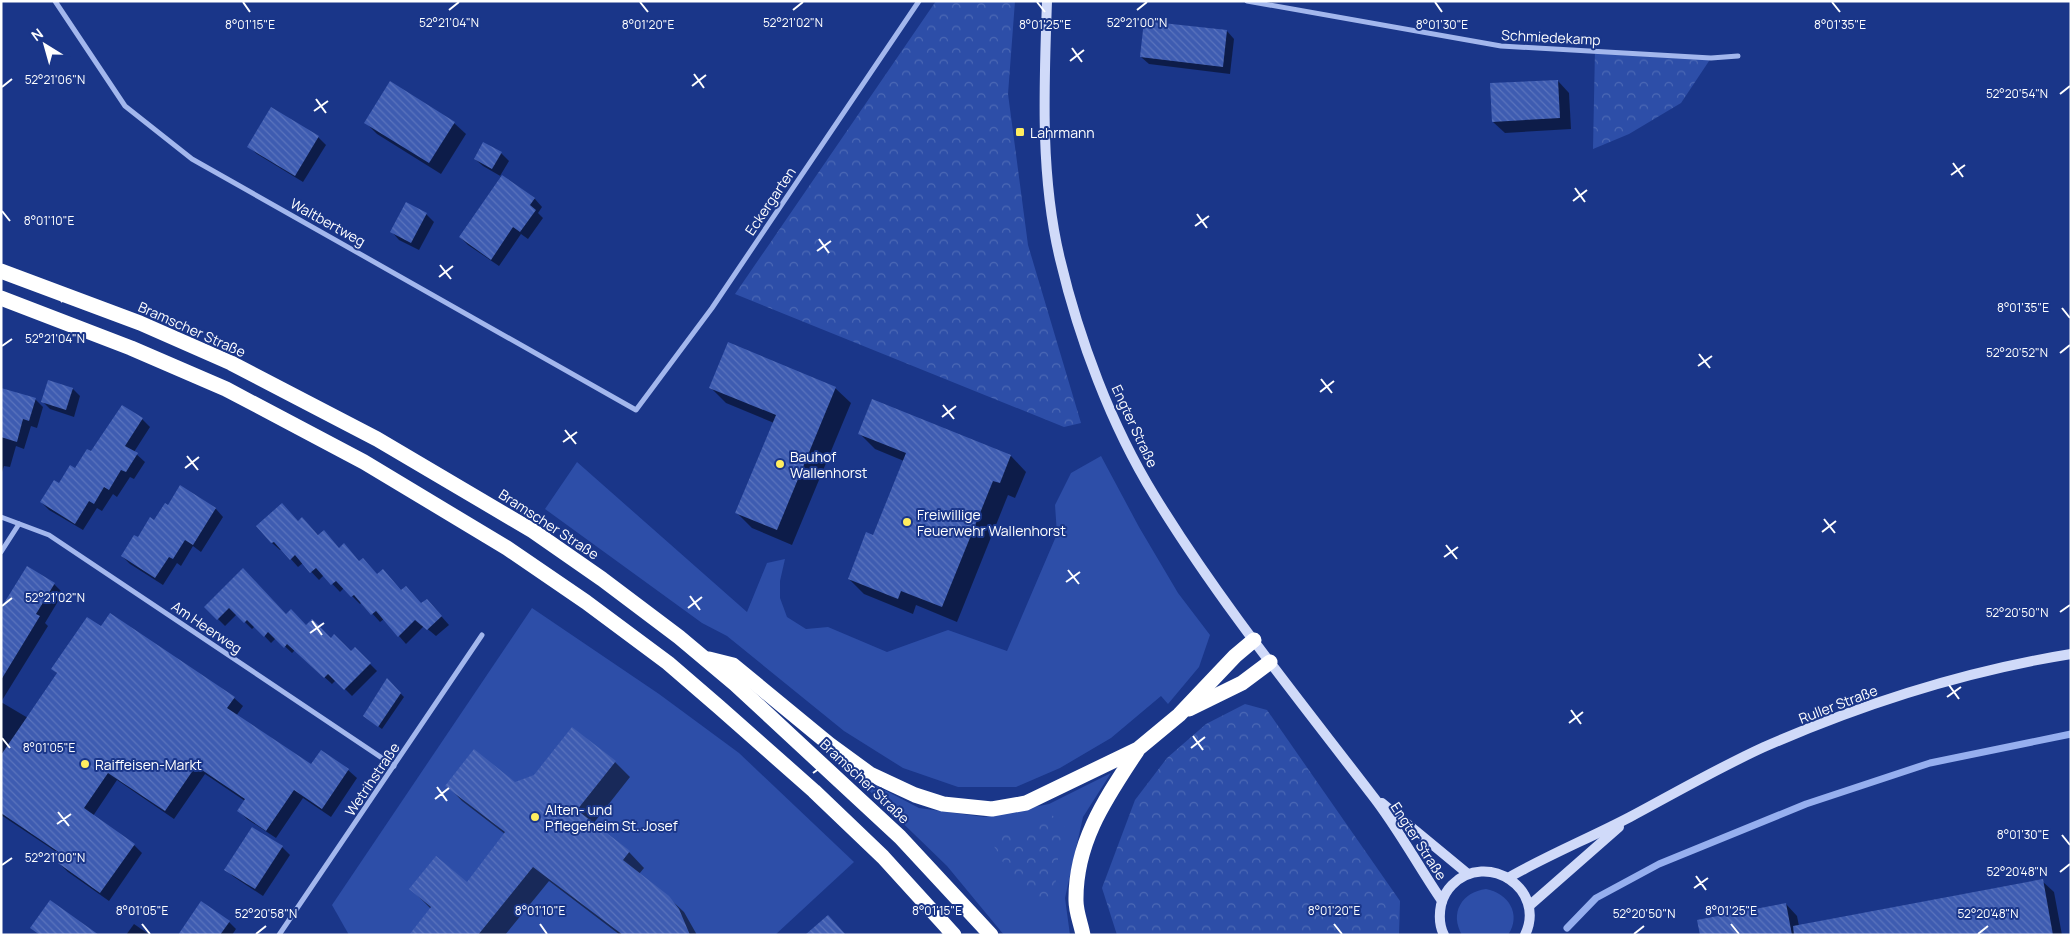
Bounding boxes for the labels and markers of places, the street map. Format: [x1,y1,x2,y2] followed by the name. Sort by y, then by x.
[1030,123,1095,142] place label: Lahrmann
[1014,126,1026,138] marker: Lahrmann
[790,447,868,482] place label: Bauhof Wallenhorst
[774,458,786,470] marker: Bauhof Wallenhorst
[917,505,1066,540] place label: Freiwillige Feuerwehr Wallenhorst
[901,516,913,528] marker: Freiwillige Feuerwehr Wallenhorst
[95,755,202,774] place label: Raiffeisen-Markt
[79,758,91,770] marker: Raiffeisen-Markt
[545,800,678,835] place label: Alten- und Pflegeheim St. Josef
[529,811,541,823] marker: Alten- und Pflegeheim St. Josef

